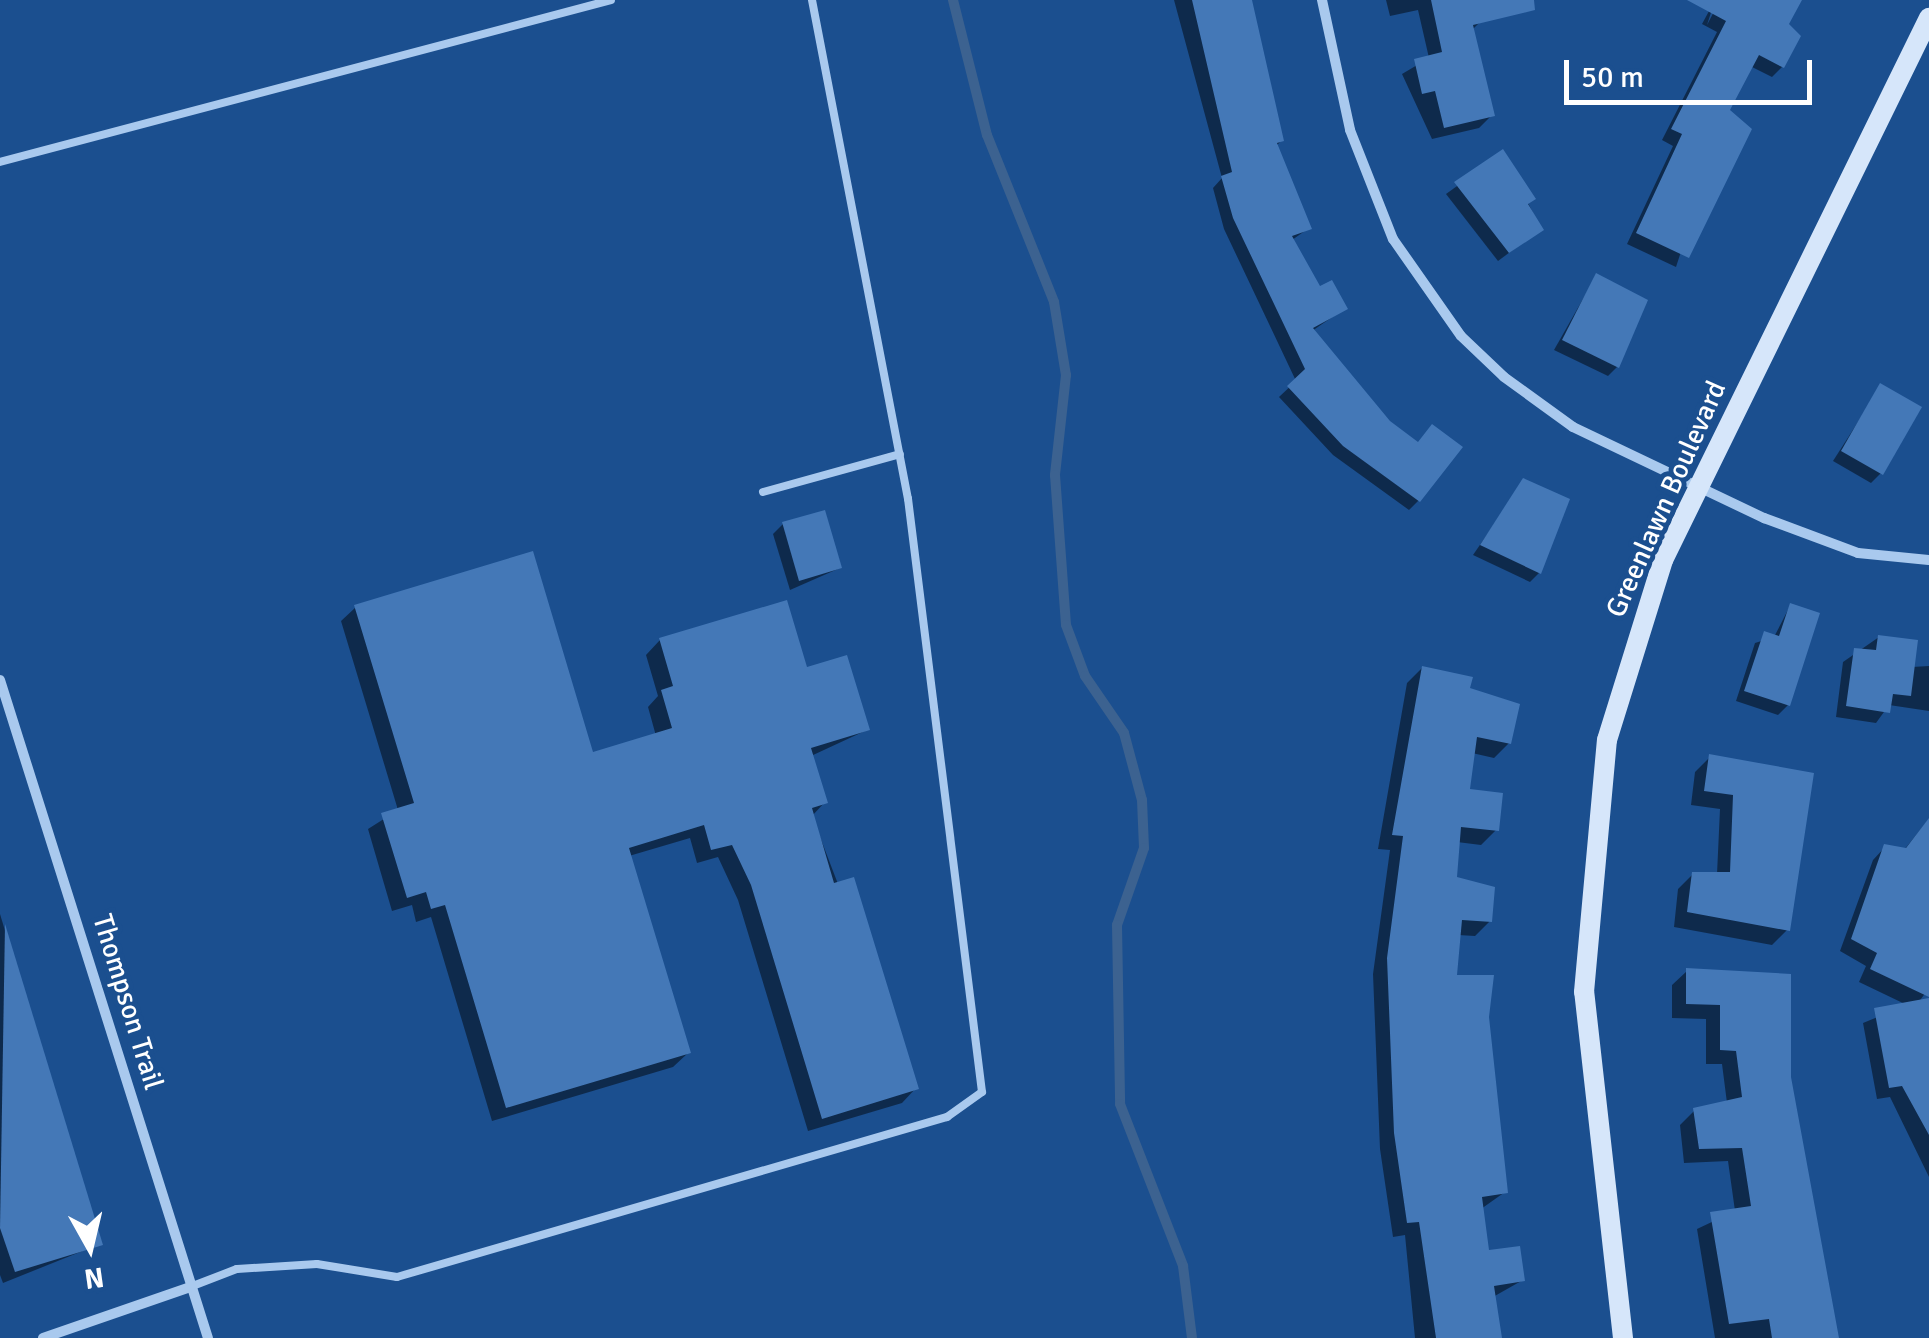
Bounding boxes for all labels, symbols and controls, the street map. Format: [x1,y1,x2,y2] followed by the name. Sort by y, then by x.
[1569,40,1816,102] scale bar
[1581,59,1644,96] text: 50 m
[1599,376,1733,622] street label: Greenlawn Boulevard
[85,910,171,1094] street label: Thompson Trail
[40,1198,140,1298] north arrow
[82,1260,106,1296] text: N

